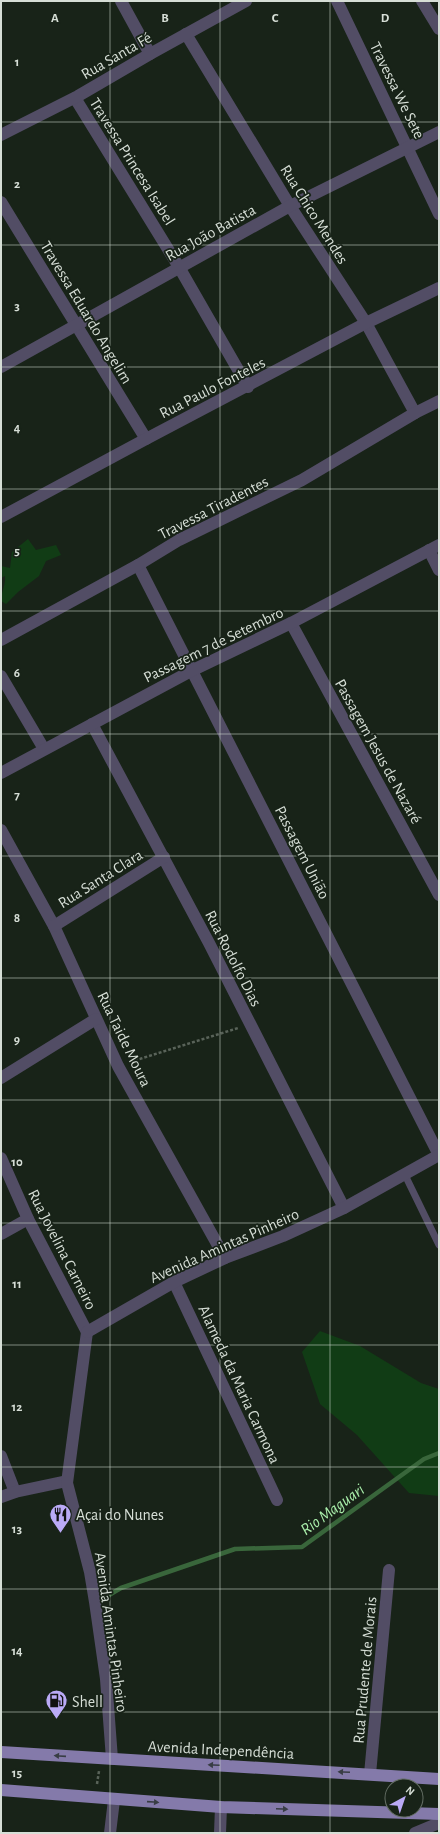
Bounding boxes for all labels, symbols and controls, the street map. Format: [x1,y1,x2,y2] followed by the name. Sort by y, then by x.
[51,12,59,25] text: A
[161,12,169,25] text: B
[272,12,279,25] text: C
[381,12,390,25] text: D
[79,29,154,82] street label: Rua Santa Fé
[367,40,427,141] street label: Travessa We Sete
[15,56,19,69] text: 1
[87,95,178,228] street label: Travessa Princesa Isabel
[277,162,351,267] street label: Rua Chico Mendes
[14,178,20,191] text: 2
[163,202,258,264] street label: Rua João Batista
[37,239,135,386] street label: Travessa Eduardo Angelim
[14,300,20,313] text: 3
[157,354,268,421] street label: Rua Paulo Fonteles
[14,422,21,435] text: 4
[156,473,271,542] street label: Travessa Tiradentes
[14,545,20,558] text: 5
[141,604,286,686] street label: Passagem 7 de Setembro
[14,667,20,680] text: 6
[332,677,425,826] street label: Passagem Jesus de Nazaré
[14,789,20,802] text: 7
[272,803,332,902] street label: Passagem União
[55,846,146,911] street label: Rua Santa Clara
[202,908,264,1009] street label: Rua Rodolfo Dias
[14,912,20,925] text: 8
[94,989,154,1090] street label: Rua Taide Moura
[14,1034,20,1047] text: 9
[11,1156,23,1169] text: 10
[25,1187,99,1312] street label: Rua Jovelina Carneiro
[147,1206,302,1286] street label: Avenida Amintas Pinheiro
[12,1278,22,1291] text: 11
[195,1303,283,1466] street label: Alameda da Maria Carmona
[12,1401,22,1414] text: 12
[297,1481,368,1538] water label: Rio Maguari
[48,1501,74,1534] restaurant icon: Açai do Nunes
[76,1507,164,1523] place label: Açai do Nunes
[12,1523,23,1536] text: 13
[92,1551,130,1713] street label: Avenida Amintas Pinheiro
[351,1596,379,1744] street label: Rua Prudente de Morais
[11,1645,23,1658] text: 14
[43,1688,69,1721] fuel station icon: Shell
[72,1694,103,1710] place label: Shell
[147,1738,295,1762] street label: Avenida Independência
[54,1753,66,1760] one-way arrow
[208,1761,220,1768] one-way arrow
[12,1767,23,1780] text: 15
[338,1769,350,1776] one-way arrow
[384,1778,424,1818] north arrow
[404,1784,417,1797] text: N
[147,1799,159,1806] one-way arrow
[276,1806,289,1812] one-way arrow

